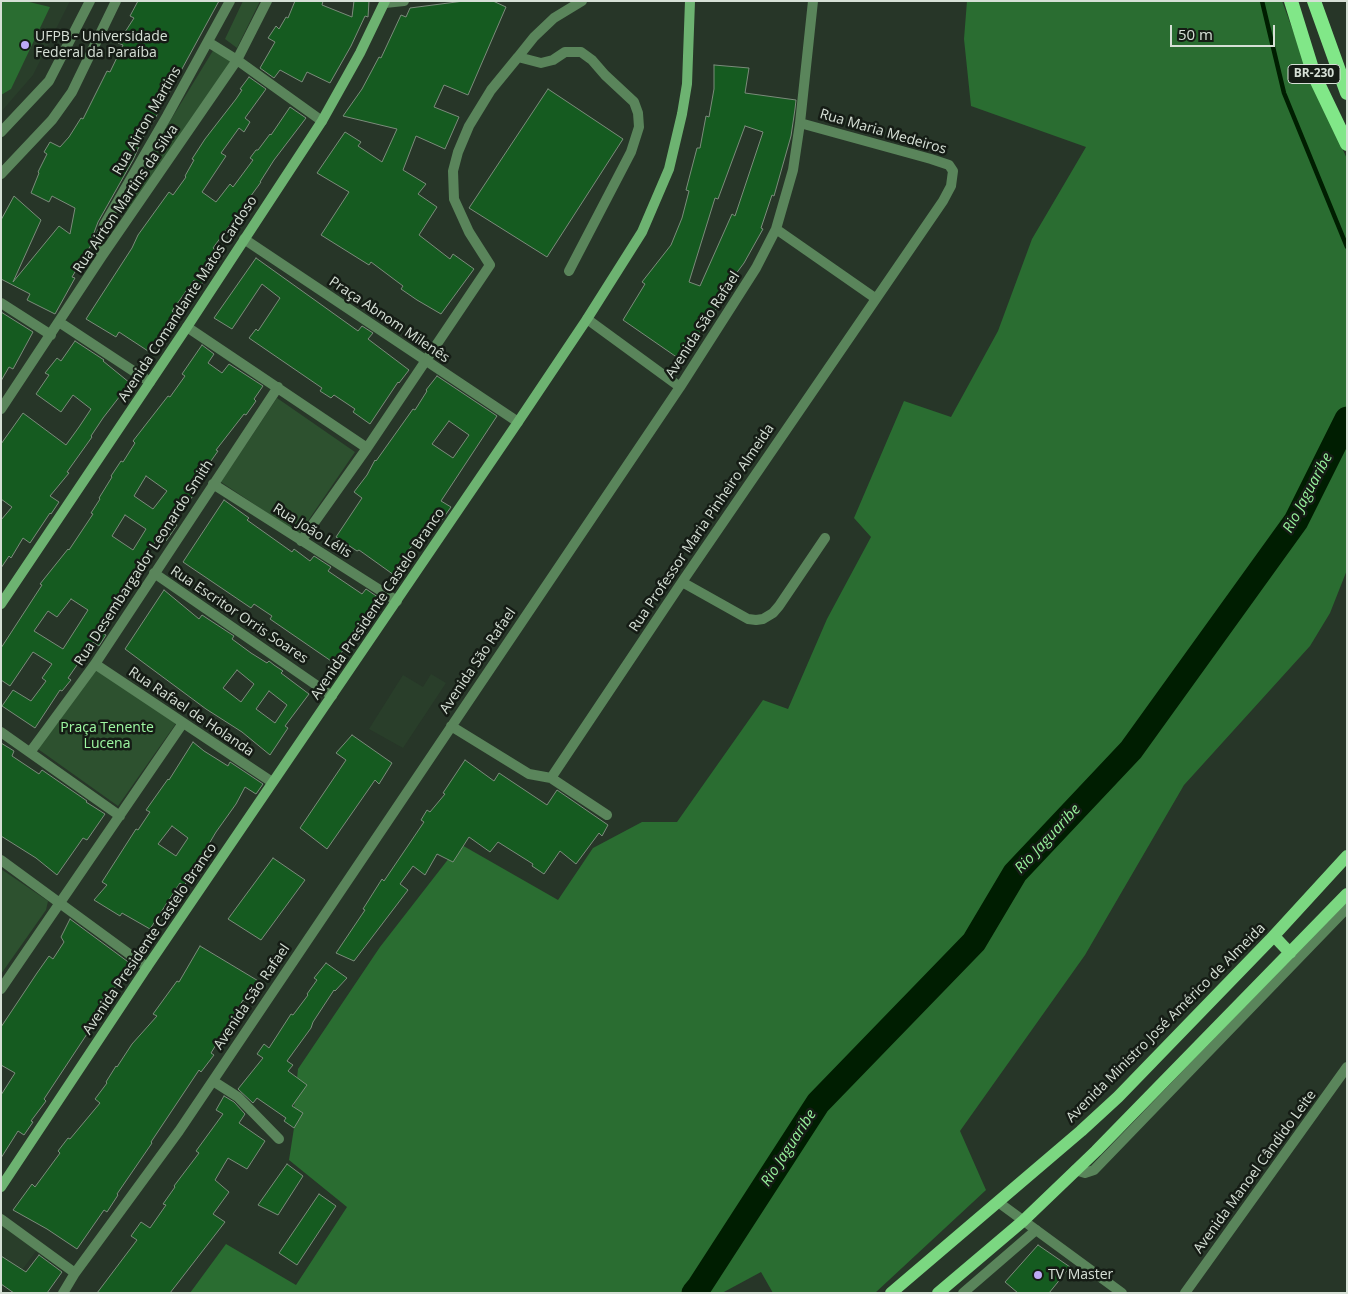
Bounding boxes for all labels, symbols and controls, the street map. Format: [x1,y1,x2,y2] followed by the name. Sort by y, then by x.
[1173,15,1278,47] scale bar
[1178,24,1213,44] text: 50 m
[35,29,168,62] place label: UFPB - Universidade Federal da Paraíba
[19,39,31,51] marker: UFPB - Universidade Federal da Paraíba
[109,64,185,178] street label: Rua Airton Martins
[1288,64,1340,84] road number: BR-230
[818,106,948,158] street label: Rua Maria Medeiros
[70,122,182,276] street label: Rua Airton Martins da Silva
[115,193,261,405] street label: Avenida Comandante Matos Cardoso
[662,269,744,381] street label: Avenida São Rafael
[326,273,452,367] street label: Praça Abnom Milenês
[626,421,778,635] street label: Rua Professor Maria Pinheiro Almeida
[1279,450,1337,536] water label: Rio Jaguaribe
[71,457,217,669] street label: Rua Desembargador Leonardo Smith
[270,500,354,562] street label: Rua João Lélis
[307,505,449,703] street label: Avenida Presidente Castelo Branco
[167,563,311,667] street label: Rua Escritor Orris Soares
[436,605,520,717] street label: Avenida São Rafael
[125,664,257,760] street label: Rua Rafael de Holanda
[60,720,154,752] park label: Praça Tenente Lucena
[1011,801,1085,877] water label: Rio Jaguaribe
[79,840,221,1038] street label: Avenida Presidente Castelo Branco
[1063,920,1269,1126] street label: Avenida Ministro José Américo de Almeida
[210,941,294,1053] street label: Avenida São Rafael
[1190,1087,1320,1257] street label: Avenida Manoel Cândido Leite
[757,1106,821,1190] water label: Rio Jaguaribe
[1048,1267,1113,1283] place label: TV Master
[1032,1269,1044,1281] marker: TV Master

